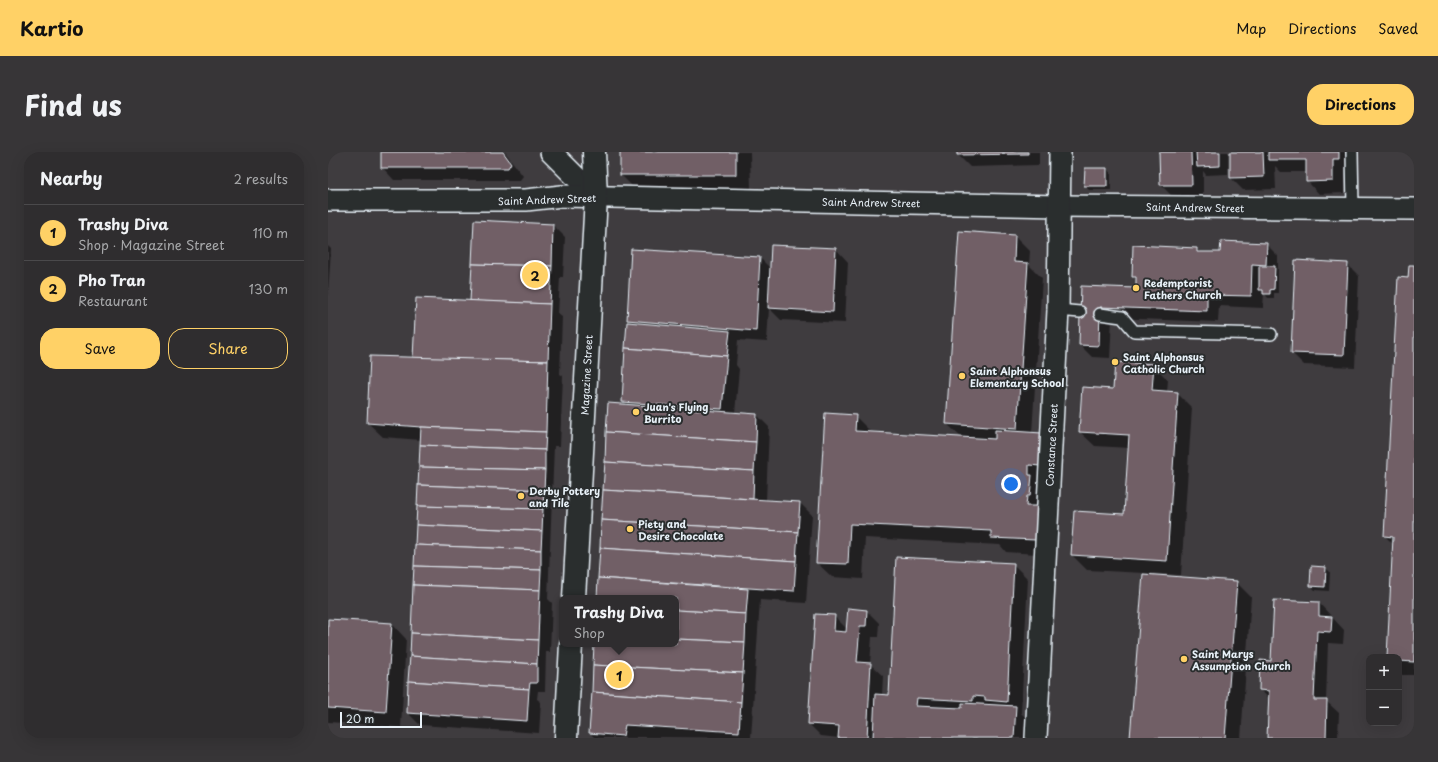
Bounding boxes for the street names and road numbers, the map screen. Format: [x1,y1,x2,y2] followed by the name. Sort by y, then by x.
[498,190,596,208] street label: Saint Andrew Street
[822,194,920,210] street label: Saint Andrew Street
[1146,199,1244,215] street label: Saint Andrew Street
[576,335,596,415] street label: Magazine Street
[1041,403,1061,487] street label: Constance Street

